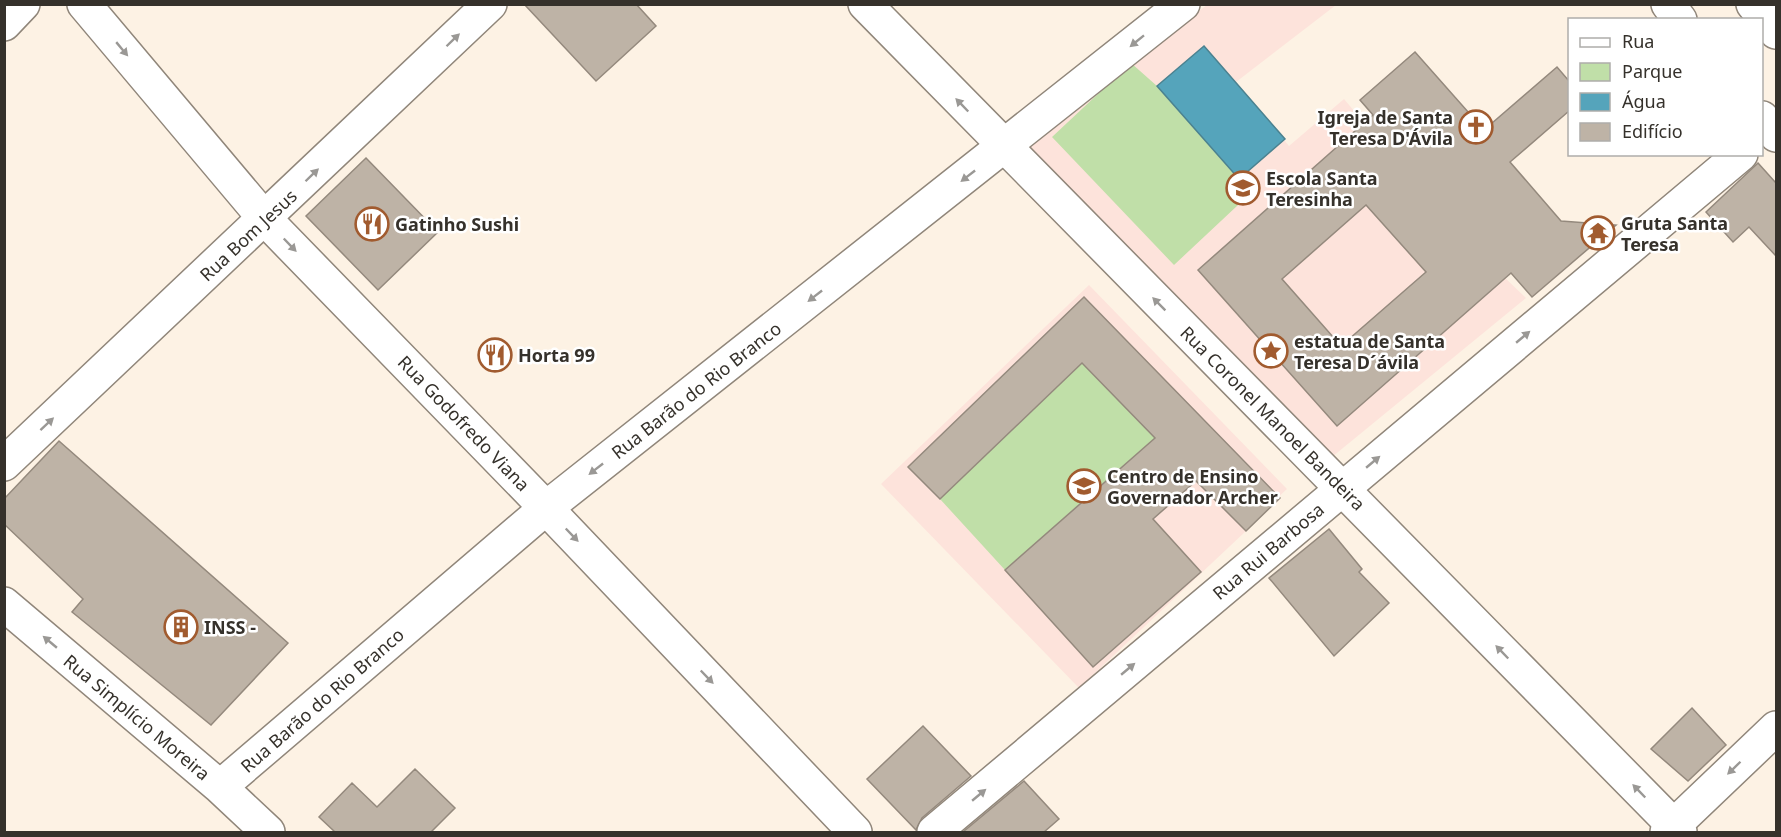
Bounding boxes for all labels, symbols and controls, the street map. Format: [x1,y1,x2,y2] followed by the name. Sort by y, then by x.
[1568,18,1763,156] legend
[1622,29,1654,53] text: Rua
[445,33,460,47] one-way arrow
[1130,34,1145,47] one-way arrow
[115,41,128,56] one-way arrow
[1622,59,1682,83] text: Parque
[1622,89,1666,113] text: Água
[956,99,970,113] one-way arrow
[1318,105,1453,150] place label: Igreja de Santa Teresa D'Ávila
[1458,109,1494,145] church icon: Igreja de Santa Teresa D'Ávila
[1622,119,1683,143] text: Edifício
[1266,166,1377,211] place label: Escola Santa Teresinha
[304,168,319,182] one-way arrow
[960,169,976,182] one-way arrow
[1225,170,1261,206] school or university icon: Escola Santa Teresinha
[194,184,302,286] street label: Rua Bom Jesus
[354,206,390,242] restaurant icon: Gatinho Sushi
[1621,211,1728,256] place label: Gruta Santa Teresa
[395,212,519,236] place label: Gatinho Sushi
[1580,215,1616,251] temple icon: Gruta Santa Teresa
[283,237,297,252] one-way arrow
[807,290,822,302] one-way arrow
[1152,297,1166,311] one-way arrow
[606,316,786,464] street label: Rua Barão do Rio Branco
[1175,320,1371,516] street label: Rua Coronel Manoel Bandeira
[1294,329,1445,374] place label: estatua de Santa Teresa D´ávila
[1515,331,1530,344] one-way arrow
[1253,333,1289,369] place icon: estatua de Santa Teresa D´ávila
[477,337,513,373] restaurant icon: Horta 99
[518,343,595,367] place label: Horta 99
[393,350,535,496] street label: Rua Godofredo Viana
[40,417,54,431] one-way arrow
[1366,456,1381,469] one-way arrow
[588,462,603,474] one-way arrow
[1107,464,1278,509] place label: Centro de Ensino Governador Archer
[1066,468,1102,504] school or university icon: Centro de Ensino Governador Archer
[1207,497,1329,605] street label: Rua Rui Barbosa
[565,528,579,542] one-way arrow
[163,609,199,645] building icon: INSS -
[204,615,256,639] place label: INSS -
[235,622,409,778] street label: Rua Barão do Rio Branco
[43,636,58,649] one-way arrow
[1496,645,1510,659] one-way arrow
[59,649,215,785] street label: Rua Simplício Moreira
[1120,663,1135,676] one-way arrow
[699,669,713,683] one-way arrow
[1728,761,1742,775] one-way arrow
[1632,783,1646,798] one-way arrow
[971,789,986,802] one-way arrow

